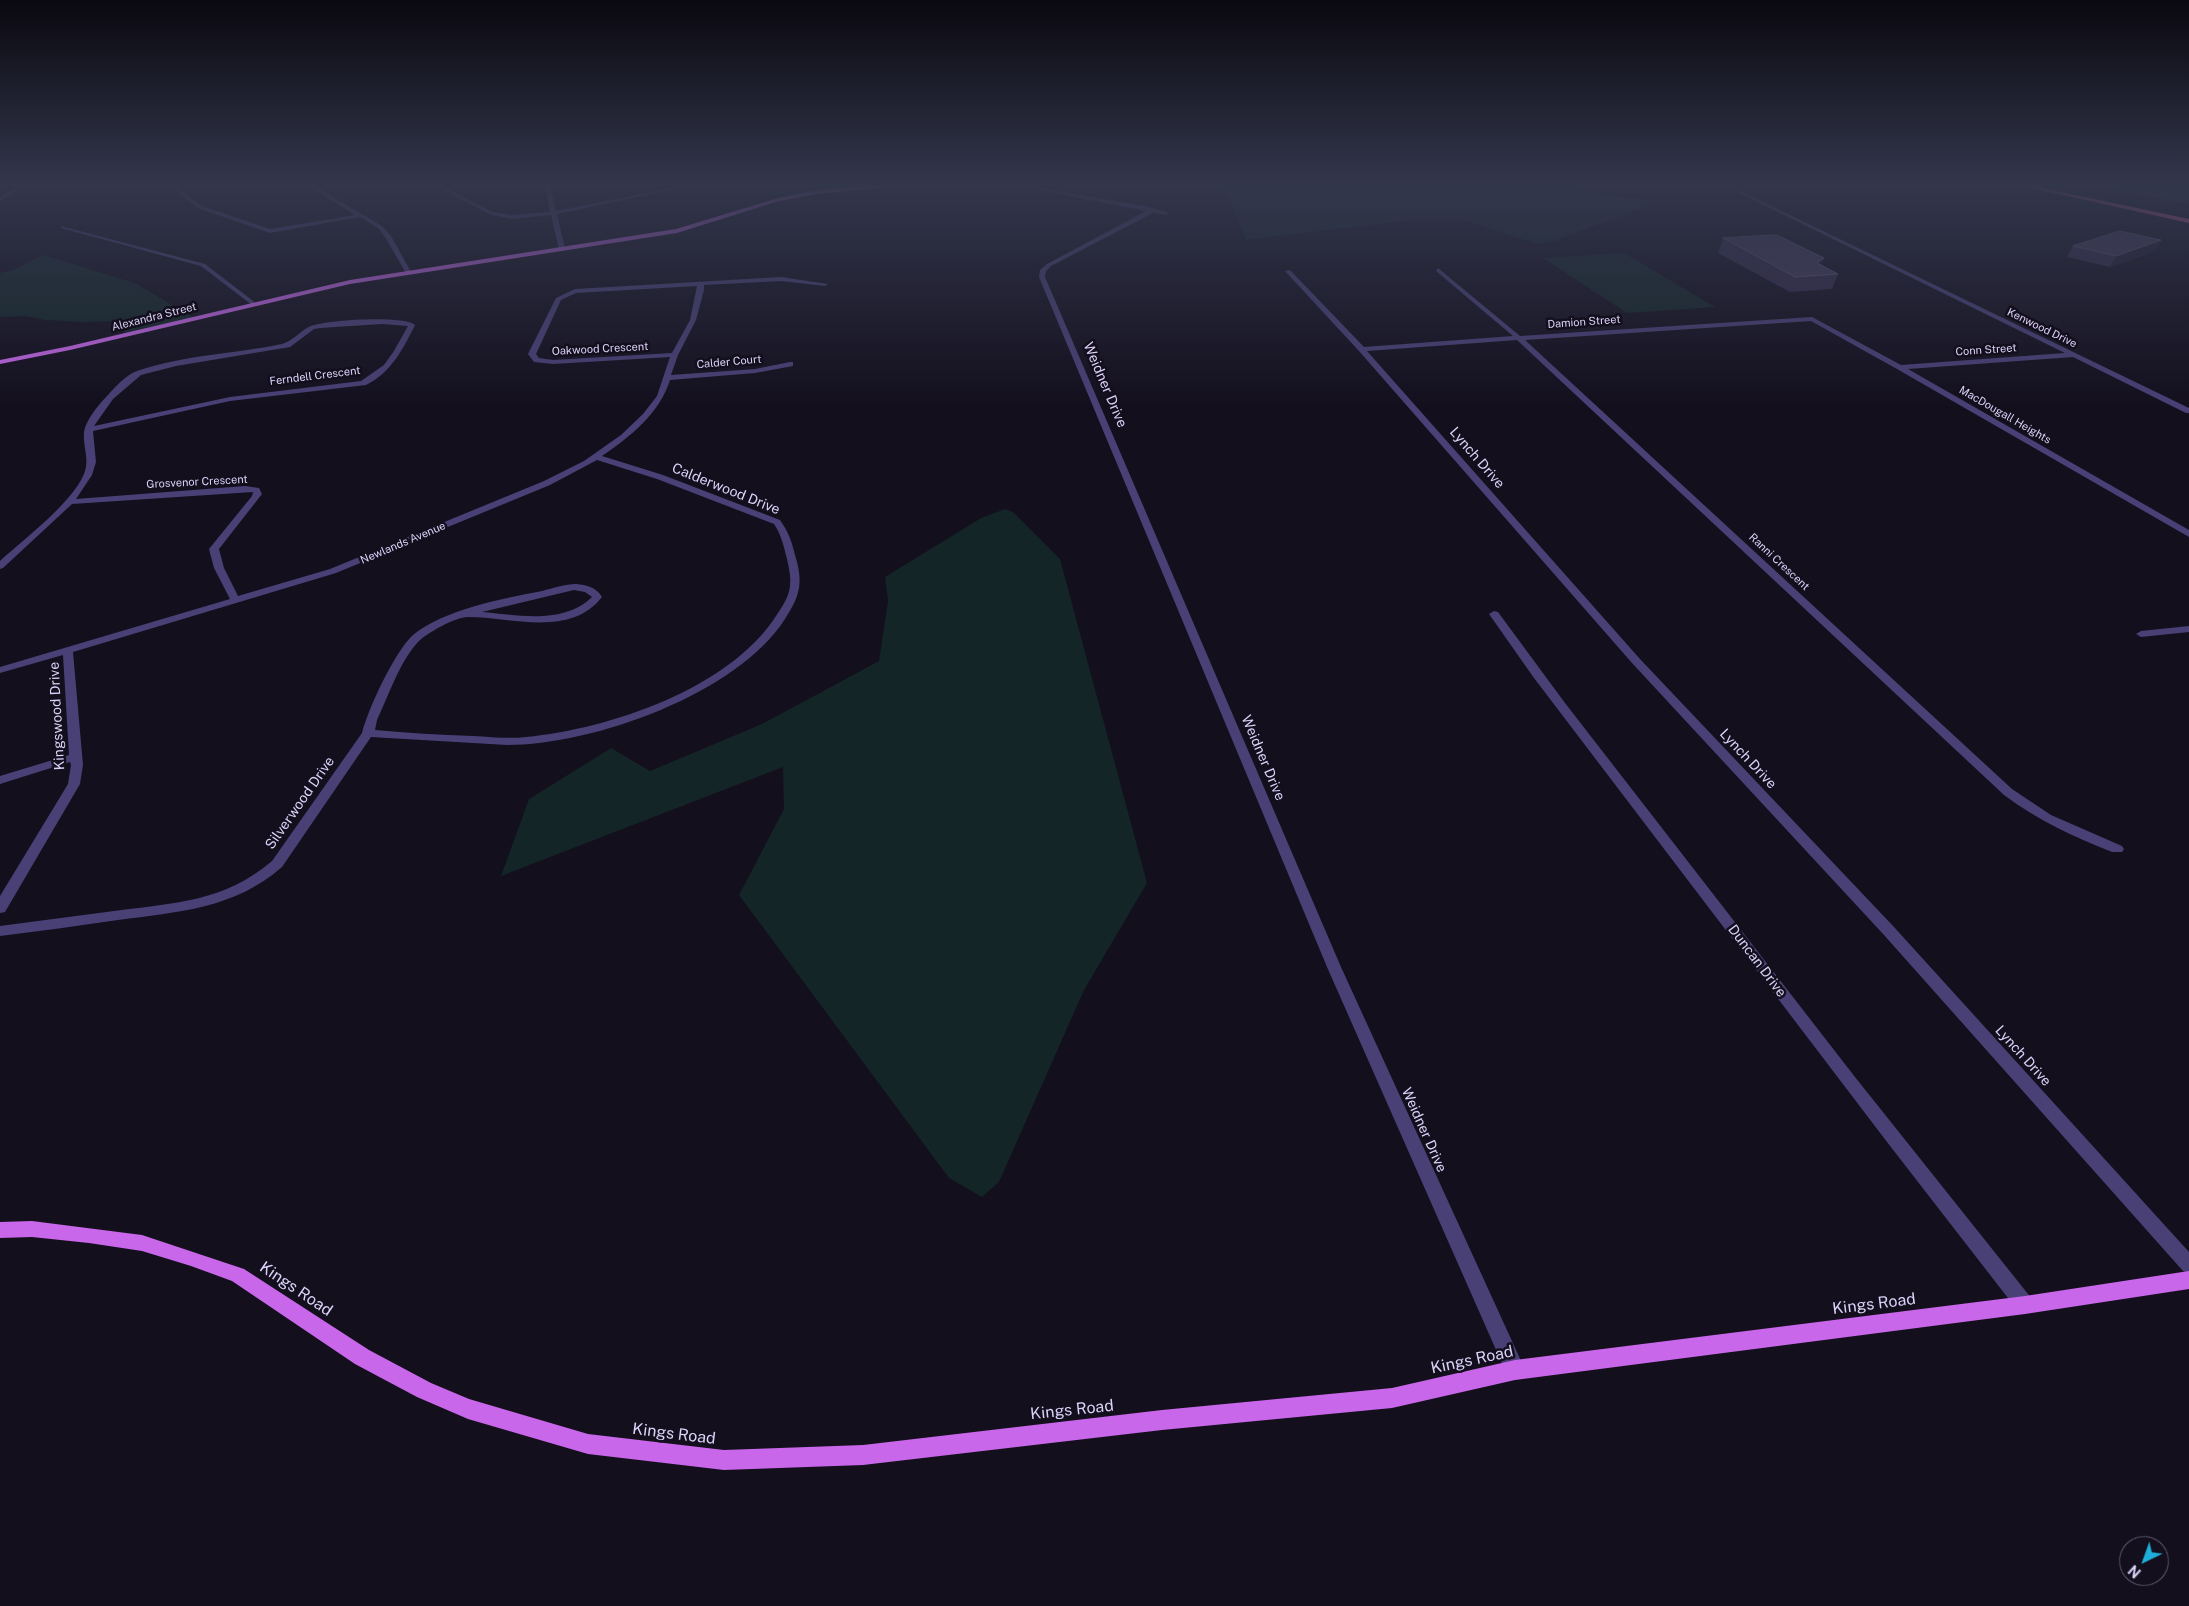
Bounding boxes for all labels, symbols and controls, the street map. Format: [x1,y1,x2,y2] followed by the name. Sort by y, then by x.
[110,300,198,334] street label: Alexandra Street
[2005,305,2079,351] street label: Kenwood Drive
[1547,313,1621,331] street label: Damion Street
[551,340,649,358] street label: Oakwood Crescent
[1080,340,1130,430] street label: Weidner Drive
[1955,341,2017,359] street label: Conn Street
[696,353,762,371] street label: Calder Court
[269,364,361,388] street label: Ferndell Crescent
[1957,383,2053,447] street label: MacDougall Heights
[1446,424,1508,492] street label: Lynch Drive
[670,460,782,518] street label: Calderwood Drive
[146,473,248,491] street label: Grosvenor Crescent
[358,519,448,567] street label: Newlands Avenue
[1746,531,1812,593] street label: Ranni Crescent
[46,661,68,771] street label: Kingswood Drive
[1238,713,1288,803] street label: Weidner Drive
[1716,726,1780,792] street label: Lynch Drive
[262,753,338,853] street label: Silverwood Drive
[1724,922,1790,1000] street label: Duncan Drive
[1991,1022,2055,1090] street label: Lynch Drive
[1398,1085,1450,1175] street label: Weidner Drive
[256,1258,336,1320] street label: Kings Road
[1831,1289,1917,1319] street label: Kings Road
[1429,1342,1515,1378] street label: Kings Road
[1029,1396,1115,1424] street label: Kings Road
[631,1419,717,1449] street label: Kings Road
[2119,1536,2169,1586] north arrow
[2125,1562,2144,1581] text: N

